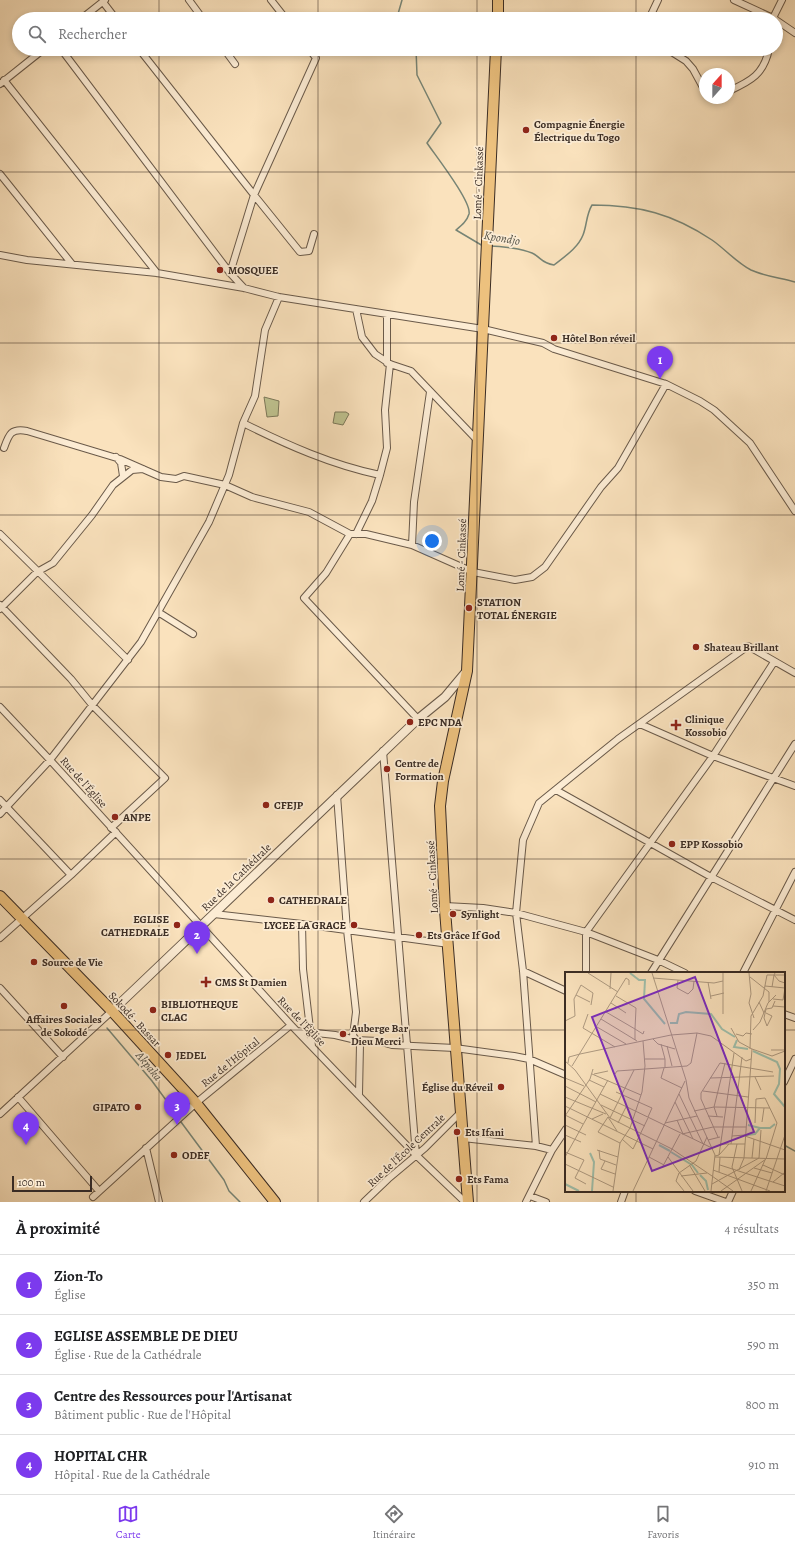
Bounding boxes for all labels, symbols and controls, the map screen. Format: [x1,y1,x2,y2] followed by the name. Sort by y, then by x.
[12,12,783,56] search box
[26,23,48,45] icon: search
[58,24,127,44] text: Rechercher
[699,68,735,104] north arrow
[534,117,625,145] place label: Compagnie Énergie Électrique du Togo
[521,125,531,135] marker: Compagnie Énergie Électrique du Togo
[470,146,487,220] street label: Lomé - Cinkassé
[483,227,522,249] water label: Kpondjo
[228,263,279,278] place label: MOSQUEE
[215,265,225,275] marker: MOSQUEE
[562,331,635,346] place label: Hôtel Bon réveil
[549,333,559,343] marker: Hôtel Bon réveil
[647,346,673,379] pin: 1
[453,518,470,592] street label: Lomé - Cinkassé
[422,531,442,551] your location
[477,595,557,623] place label: STATION TOTAL ÉNERGIE
[464,603,474,613] marker: STATION TOTAL ÉNERGIE
[704,640,779,655] place label: Shateau Brillant
[691,642,701,652] marker: Shateau Brillant
[685,712,727,740] place label: Clinique Kossobio
[418,715,462,730] place label: EPC NDA
[405,717,415,727] marker: EPC NDA
[670,719,682,731] marker: Clinique Kossobio
[57,754,111,811] street label: Rue de l'Église
[395,756,444,784] place label: Centre de Formation
[382,764,392,774] marker: Centre de Formation
[274,798,304,813] place label: CFEJP
[261,800,271,810] marker: CFEJP
[122,810,151,825] place label: ANPE
[110,812,120,822] marker: ANPE
[680,837,743,852] place label: EPP Kossobio
[667,839,677,849] marker: EPP Kossobio
[198,840,275,915] street label: Rue de la Cathédrale
[423,840,442,914] street label: Lomé - Cinkassé
[279,893,348,908] place label: CATHEDRALE
[266,895,276,905] marker: CATHEDRALE
[461,907,500,922] place label: Synlight
[448,909,458,919] marker: Synlight
[101,912,169,940] place label: EGLISE CATHEDRALE
[264,918,346,933] place label: LYCEE LA GRACE
[172,920,182,930] marker: EGLISE CATHEDRALE
[349,920,359,930] marker: LYCEE LA GRACE
[184,921,210,954] pin: 2
[427,928,500,943] place label: Ets Grâce If God
[414,930,424,940] marker: Ets Grâce If God
[42,955,103,970] place label: Source de Vie
[29,957,39,967] marker: Source de Vie
[565,972,785,1192] inset map
[215,975,287,990] place label: CMS St Damien
[200,976,212,988] marker: CMS St Damien
[105,988,164,1050] street label: Sokodé - Bassar
[274,993,329,1050] street label: Rue de l'Église
[161,997,238,1025] place label: BIBLIOTHEQUE CLAC
[59,1001,69,1011] marker: Affaires Sociales de Sokodé
[148,1005,158,1015] marker: BIBLIOTHEQUE CLAC
[25,1012,102,1040] place label: Affaires Sociales de Sokodé
[350,1021,409,1049] place label: Auberge Bar Dieu Merci
[338,1029,348,1039] marker: Auberge Bar Dieu Merci
[198,1034,263,1091] street label: Rue de l'Hôpital
[132,1047,166,1084] water label: Akpaka
[176,1048,206,1063] place label: JEDEL
[163,1050,173,1060] marker: JEDEL
[422,1080,493,1095] place label: Église du Réveil
[496,1082,506,1092] marker: Église du Réveil
[164,1092,190,1125] pin: 3
[93,1100,131,1115] place label: GIPATO
[133,1102,143,1112] marker: GIPATO
[364,1110,449,1190] street label: Rue de l'École Centrale
[13,1112,39,1145] pin: 4
[465,1125,504,1140] place label: Ets Ifani
[452,1127,462,1137] marker: Ets Ifani
[182,1148,210,1163] place label: ODEF
[169,1150,179,1160] marker: ODEF
[467,1172,510,1187] place label: Ets Fama
[12,1174,92,1193] scale bar
[454,1174,464,1184] marker: Ets Fama
[18,1175,45,1190] text: 100 m
[16,1217,100,1240] text: À proximité
[725,1220,779,1237] text: 4 résultats
[54,1266,103,1286] text: Zion-To
[27,1276,31,1293] text: 1
[748,1276,779,1293] text: 350 m
[54,1286,86,1303] text: Église
[54,1326,238,1346] text: EGLISE ASSEMBLE DE DIEU
[26,1336,32,1353] text: 2
[747,1336,779,1353] text: 590 m
[54,1346,202,1363] text: Église · Rue de la Cathédrale
[54,1386,292,1406] text: Centre des Ressources pour l'Artisanat
[26,1396,32,1413] text: 3
[745,1396,779,1413] text: 800 m
[54,1406,231,1423] text: Bâtiment public · Rue de l'Hôpital
[54,1446,147,1466] text: HOPITAL CHR
[26,1456,32,1473] text: 4
[748,1456,779,1473] text: 910 m
[54,1466,210,1483] text: Hôpital · Rue de la Cathédrale
[116,1503,141,1542] tab: Carte
[372,1503,415,1542] tab: Itinéraire
[647,1503,679,1542] tab: Favoris

